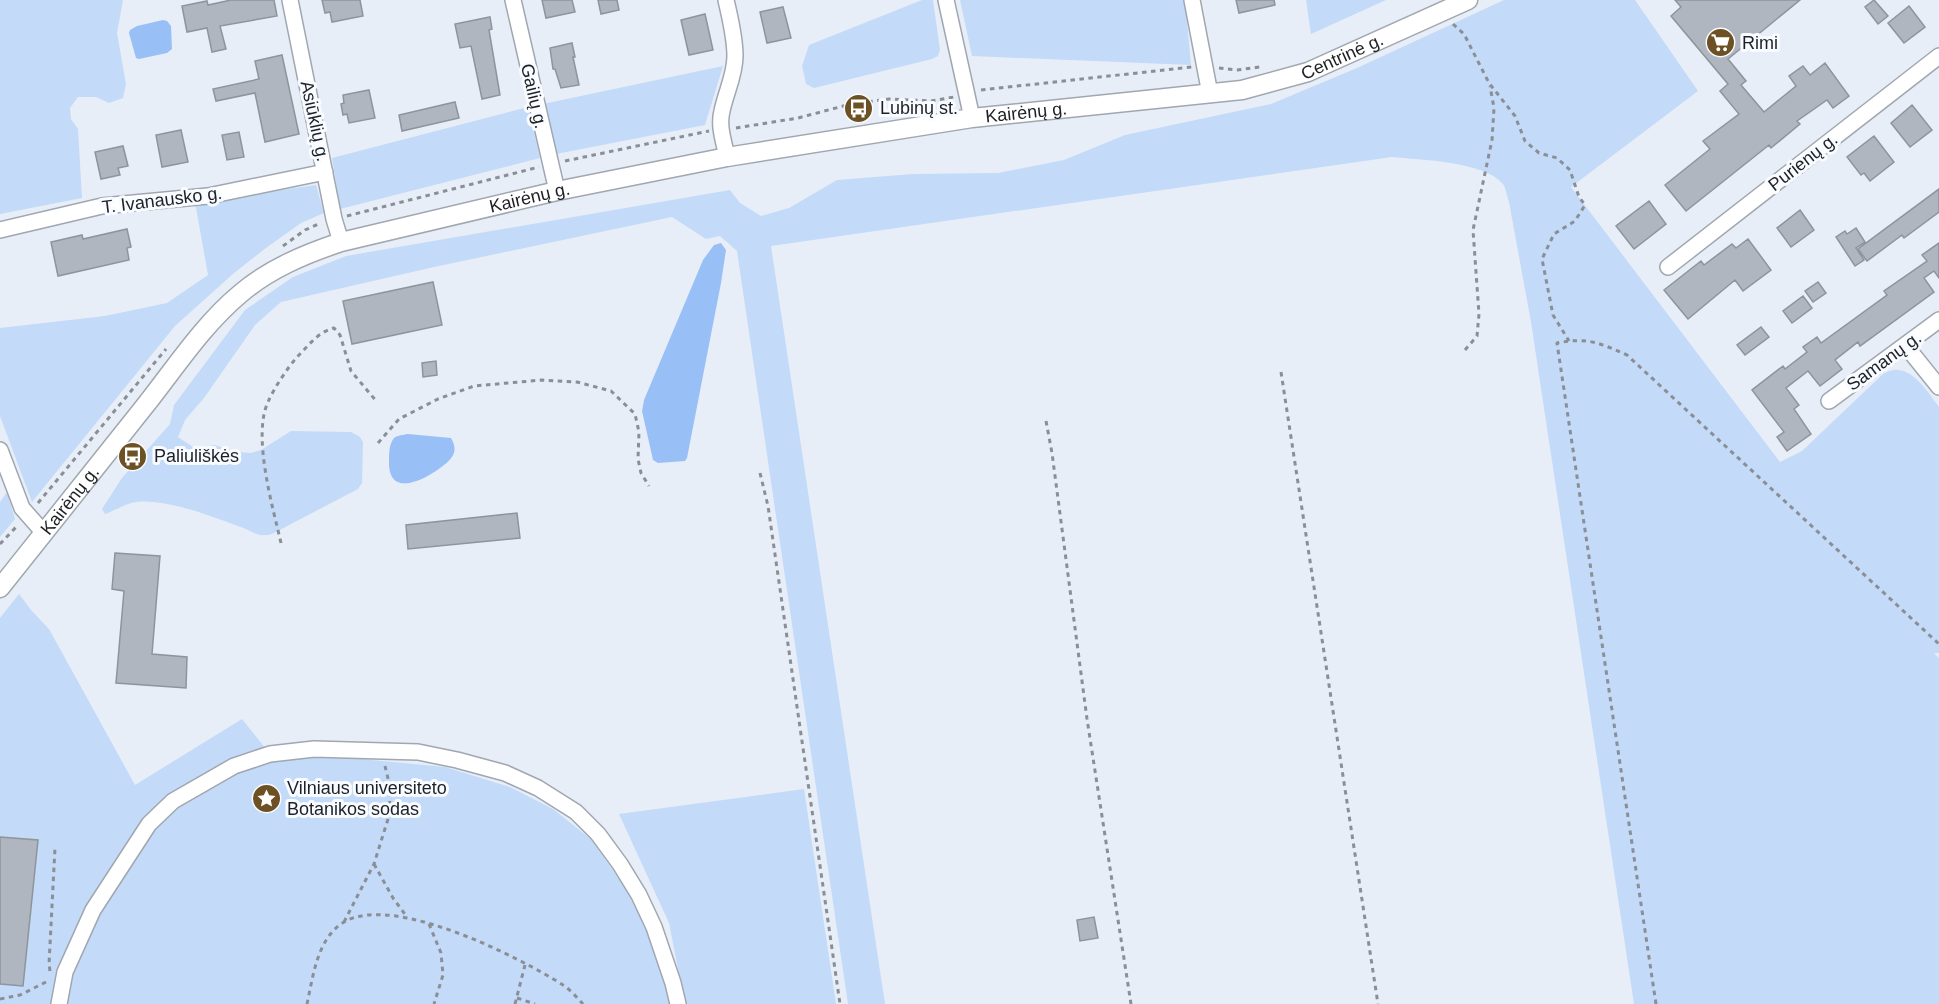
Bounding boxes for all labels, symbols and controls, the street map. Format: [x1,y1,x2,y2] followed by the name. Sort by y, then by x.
[1705,27,1737,59] supermarket icon: Rimi
[1298,29,1387,84] street label: Centrinė g.
[1742,33,1778,53] place label: Rimi
[517,62,551,130] street label: Gailių g.
[297,79,333,163] street label: Asiūklių g.
[843,92,875,124] bus stop icon: Lubinų st.
[880,98,958,118] place label: Lubinų st.
[984,98,1068,127] street label: Kairėnų g.
[1765,129,1841,195] street label: Purienų g.
[487,179,572,217] street label: Kairėnų g.
[101,183,223,217] street label: T. Ivanausko g.
[1843,327,1925,395] street label: Samanų g.
[117,440,149,472] bus stop icon: Paliuliškės
[154,446,239,466] place label: Paliuliškės
[37,462,103,539] street label: Kairėnų g.
[287,778,447,819] place label: Vilniaus universiteto Botanikos sodas
[250,782,282,814] place icon: Vilniaus universiteto Botanikos sodas

